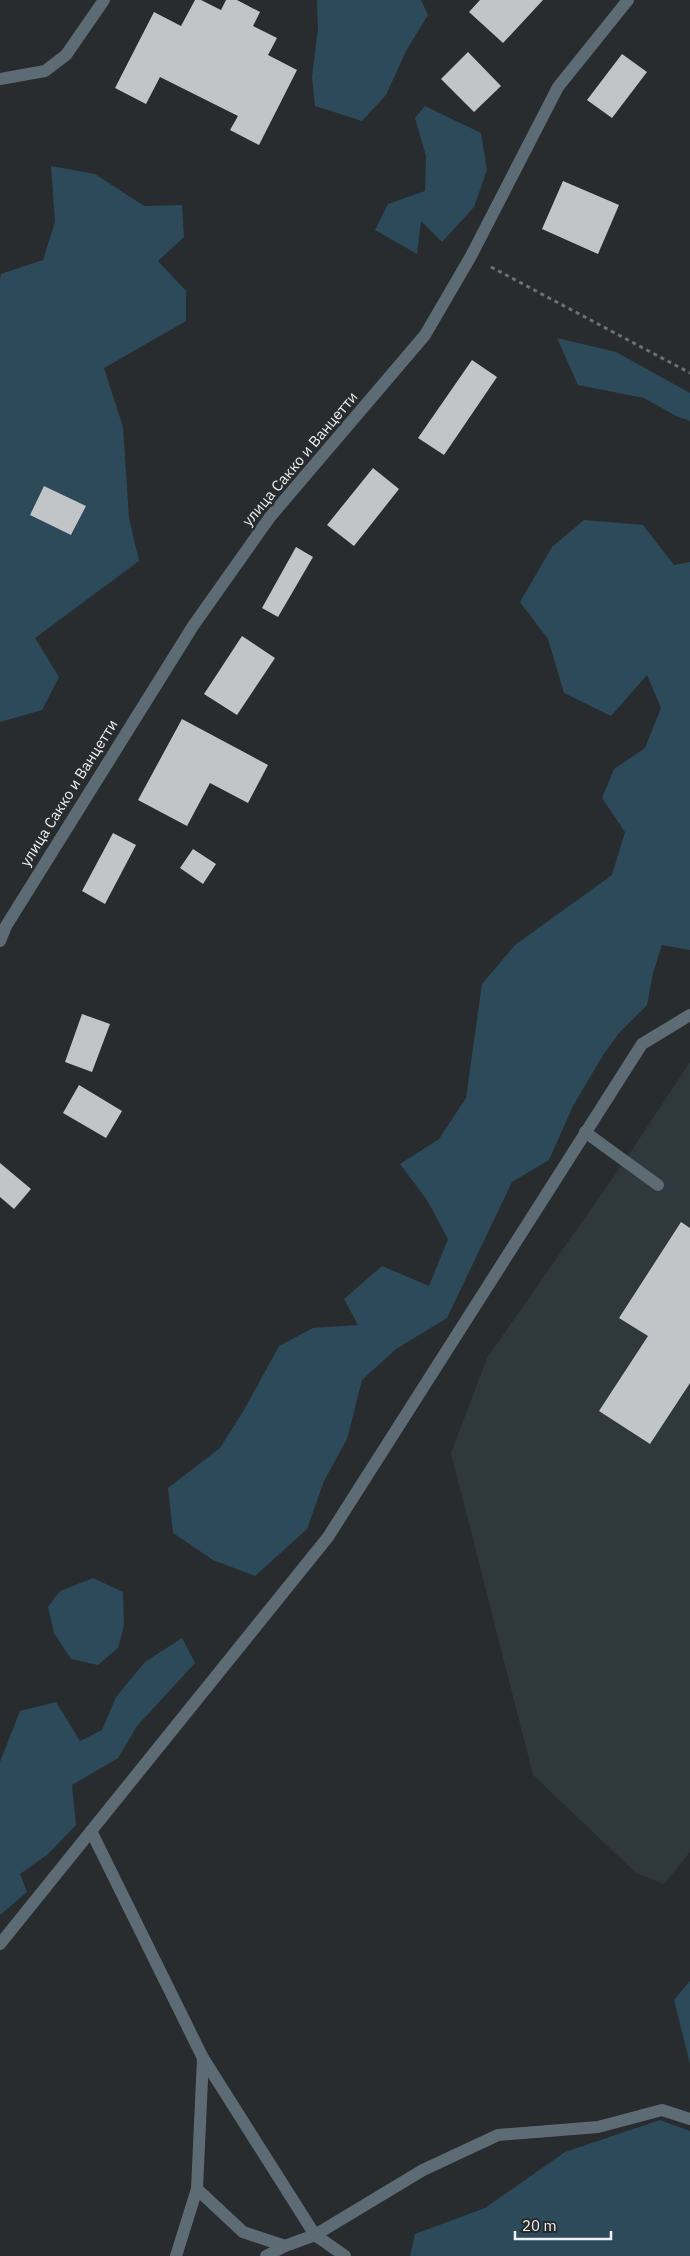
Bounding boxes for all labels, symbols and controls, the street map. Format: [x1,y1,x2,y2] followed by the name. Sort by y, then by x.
[238,388,361,530] street label: улица Сакко и Ванцетти
[16,716,122,870] street label: улица Сакко и Ванцетти
[515,2208,611,2240] scale bar
[522,2216,557,2235] text: 20 m

